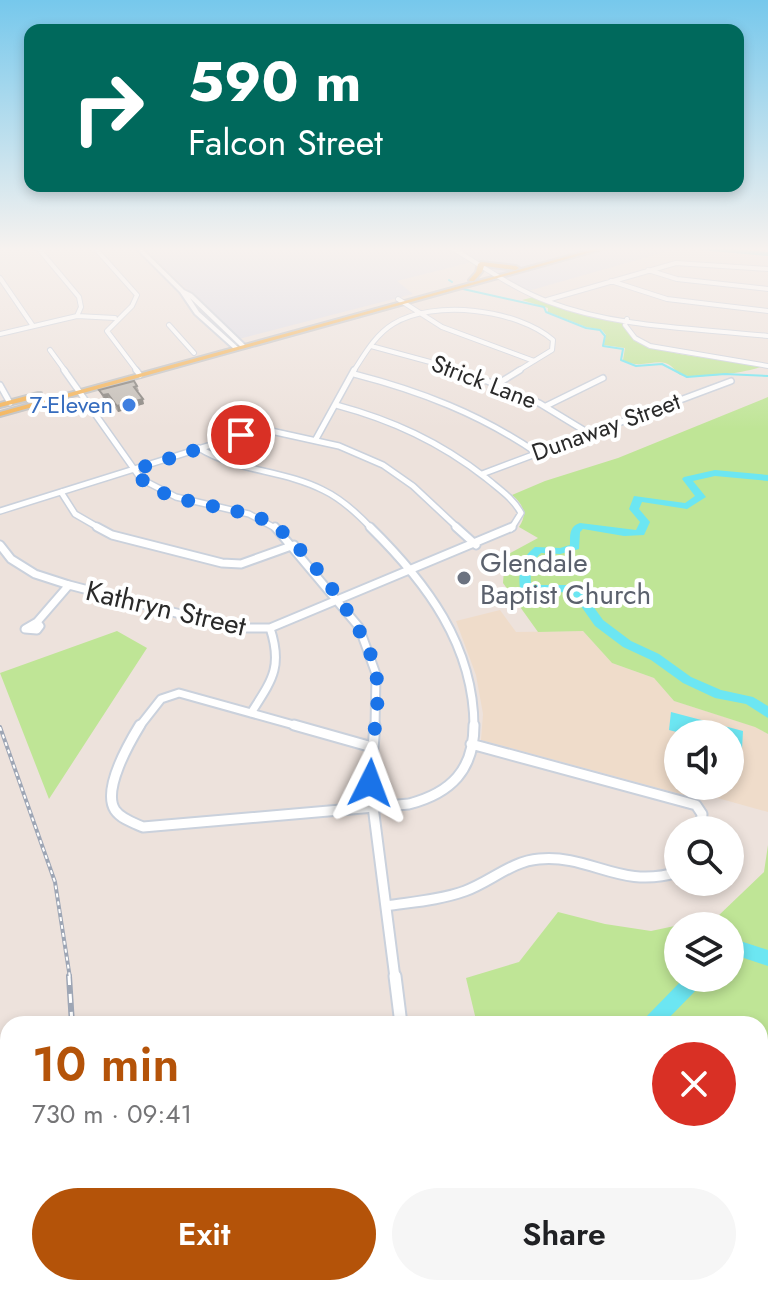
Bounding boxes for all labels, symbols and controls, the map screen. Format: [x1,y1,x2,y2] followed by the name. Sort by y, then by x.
[188,41,361,122] text: 590 m
[56,56,160,160] icon: right
[188,116,383,168] text: Falcon Street
[427,345,542,418] street label: Strick Lane
[527,383,685,470] street label: Dunaway Street
[29,387,113,422] place label: 7-Eleven
[120,396,138,414] marker: 7-Eleven
[207,401,275,469] pin
[219,413,263,457] icon: arrive
[480,542,651,615] place label: Glendale Baptist Church
[455,569,473,587] marker: Glendale Baptist Church
[82,570,250,647] street label: Kathryn Street
[664,720,744,992] map controls
[664,720,744,800] button: sound
[328,741,412,825] position arrow
[664,816,744,896] button: search
[664,912,744,992] button: layers
[32,1030,179,1099] text: 10 min
[652,1042,736,1126] button: close
[32,1095,192,1133] text: 730 m · 09:41
[32,1188,376,1280] button: Exit
[392,1188,736,1280] button: Share

